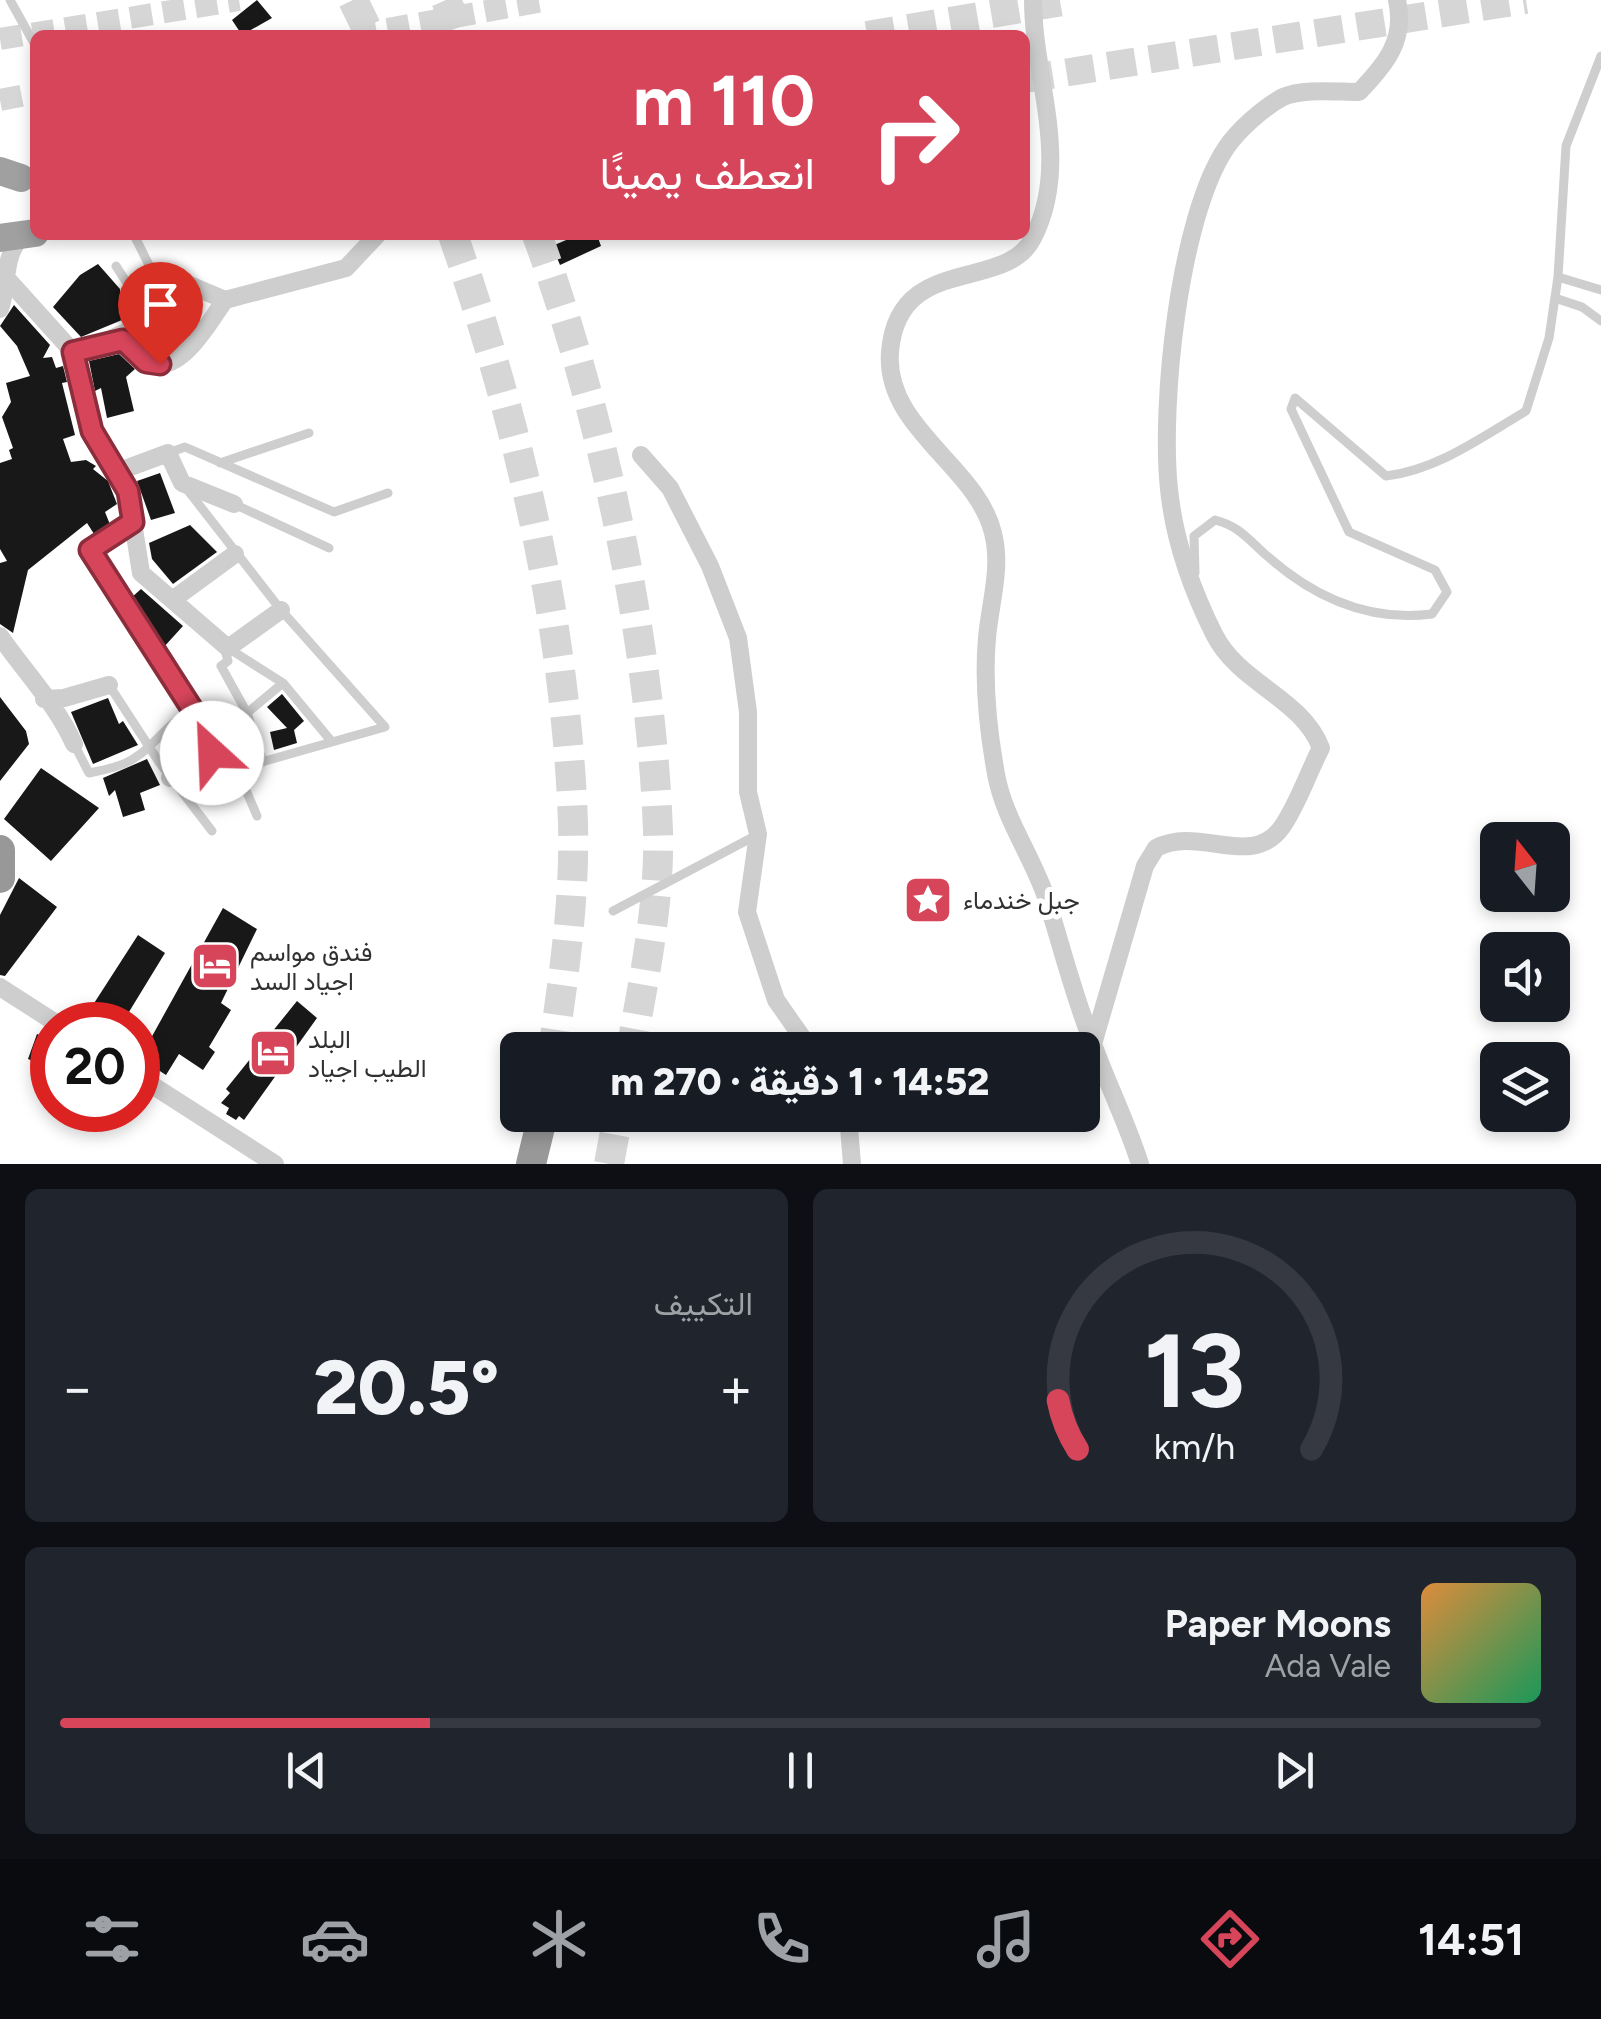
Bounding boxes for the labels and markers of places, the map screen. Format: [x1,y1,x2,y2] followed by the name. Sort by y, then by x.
[118,262,203,365] pin
[902,874,954,926] place icon: جبل خندماء
[963,885,1080,915] place label: جبل خندماء
[250,937,372,996] place label: فندق مواسم اجياد السد
[189,940,241,992] hotel icon: فندق مواسم اجياد السد
[308,1024,426,1083] place label: البلد الطيب اجياد
[247,1027,299,1079] hotel icon: البلد الطيب اجياد

